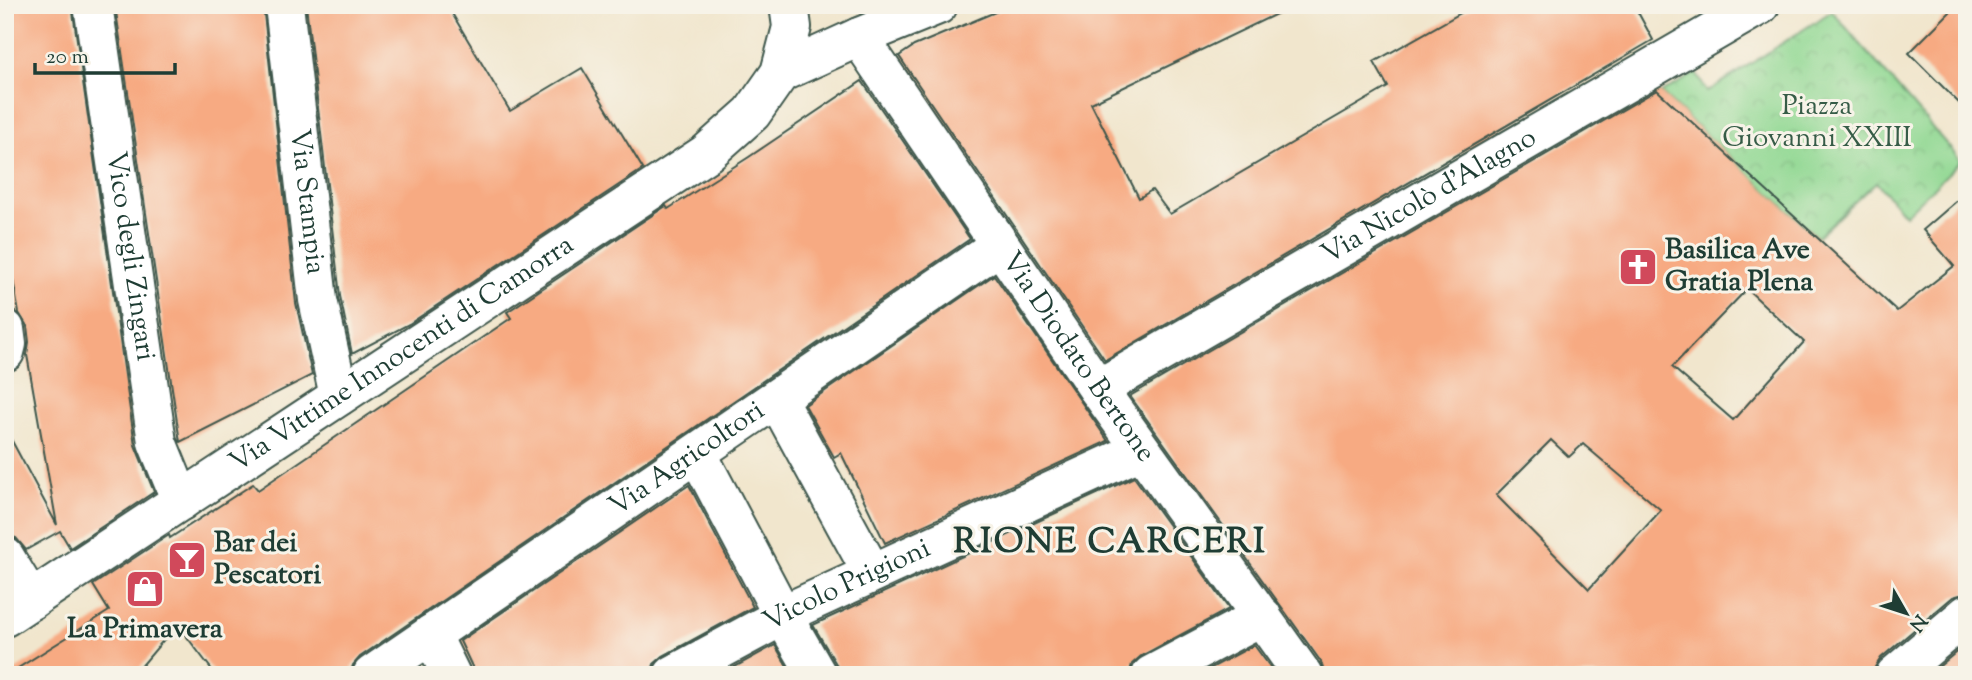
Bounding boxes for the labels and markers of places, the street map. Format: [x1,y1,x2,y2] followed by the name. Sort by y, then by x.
[1665,231,1813,303] place label: Basilica Ave Gratia Plena
[1617,246,1659,288] church icon: Basilica Ave Gratia Plena
[214,524,321,596] place label: Bar dei Pescatori
[166,539,208,581] bar icon: Bar dei Pescatori
[124,568,166,610] shop icon: La Primavera
[67,610,223,650] place label: La Primavera

